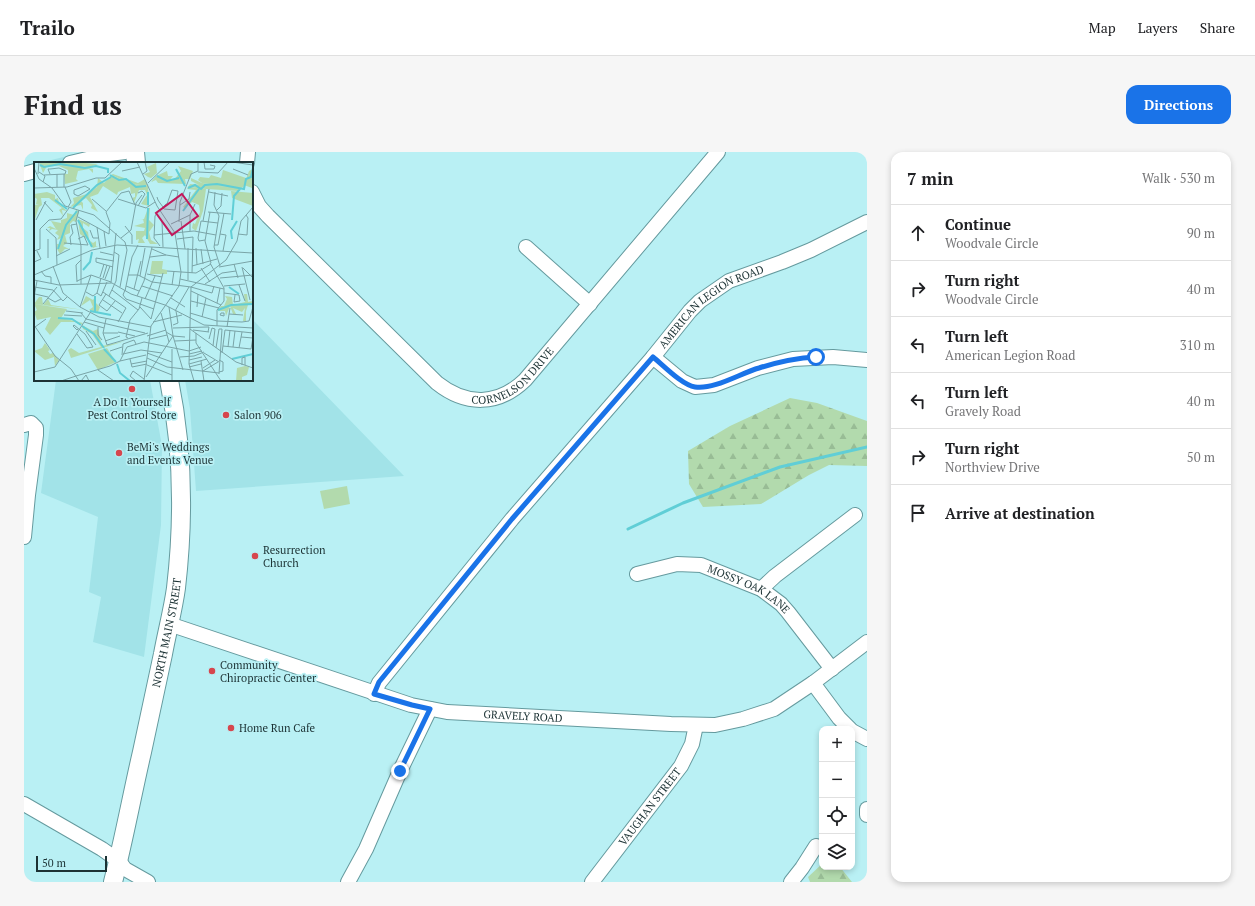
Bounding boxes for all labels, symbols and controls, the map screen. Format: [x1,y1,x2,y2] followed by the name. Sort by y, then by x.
[20,15,75,40] text: Trailo
[1089,18,1116,37] text: Map
[1138,18,1178,37] text: Layers
[1200,18,1235,37] text: Share
[1126,85,1231,124] button: Directions
[24,86,122,123] text: Find us
[34,162,253,381] inset map
[907,167,954,190] text: 7 min
[1142,169,1215,187] text: Walk · 530 m
[945,214,1011,234] text: Continue
[907,222,929,244] icon: ahead
[1187,224,1215,242] text: 90 m
[945,234,1038,252] text: Woodvale Circle
[656,262,766,351] street label: AMERICAN LEGION ROAD
[945,270,1020,290] text: Turn right
[907,278,929,300] icon: right
[1187,280,1215,298] text: 40 m
[945,290,1038,308] text: Woodvale Circle
[945,326,1009,346] text: Turn left
[907,334,929,356] icon: left
[1180,336,1215,354] text: 310 m
[471,344,557,407] street label: CORNELSON DRIVE
[945,346,1076,364] text: American Legion Road
[807,348,825,366] route start
[945,382,1009,402] text: Turn left
[127,384,137,394] marker: A Do It Yourself Pest Control Store
[907,390,929,412] icon: left
[1187,392,1215,410] text: 40 m
[88,395,177,422] place label: A Do It Yourself Pest Control Store
[945,402,1021,420] text: Gravely Road
[234,408,282,422] place label: Salon 906
[221,410,231,420] marker: Salon 906
[945,438,1020,458] text: Turn right
[127,440,214,467] place label: BeMi's Weddings and Events Venue
[907,446,929,468] icon: right
[114,448,124,458] marker: BeMi's Weddings and Events Venue
[1187,448,1215,466] text: 50 m
[945,458,1040,476] text: Northview Drive
[907,502,929,524] icon: arrive
[945,503,1095,523] text: Arrive at destination
[263,543,326,570] place label: Resurrection Church
[250,551,260,561] marker: Resurrection Church
[706,561,793,616] street label: MOSSY OAK LANE
[149,577,184,689] street label: NORTH MAIN STREET
[220,658,317,685] place label: Community Chiropractic Center
[207,666,217,676] marker: Community Chiropractic Center
[483,707,563,725] street label: GRAVELY ROAD
[239,721,316,735] place label: Home Run Cafe
[226,723,236,733] marker: Home Run Cafe
[819,726,855,870] map controls
[819,726,855,762] button: +
[391,762,409,780] route end
[819,762,855,798] button: −
[615,765,684,848] street label: VAUGHAN STREET
[819,798,855,834] button: locate
[819,834,855,870] button: layers
[36,854,107,873] scale bar
[42,856,66,870] text: 50 m

